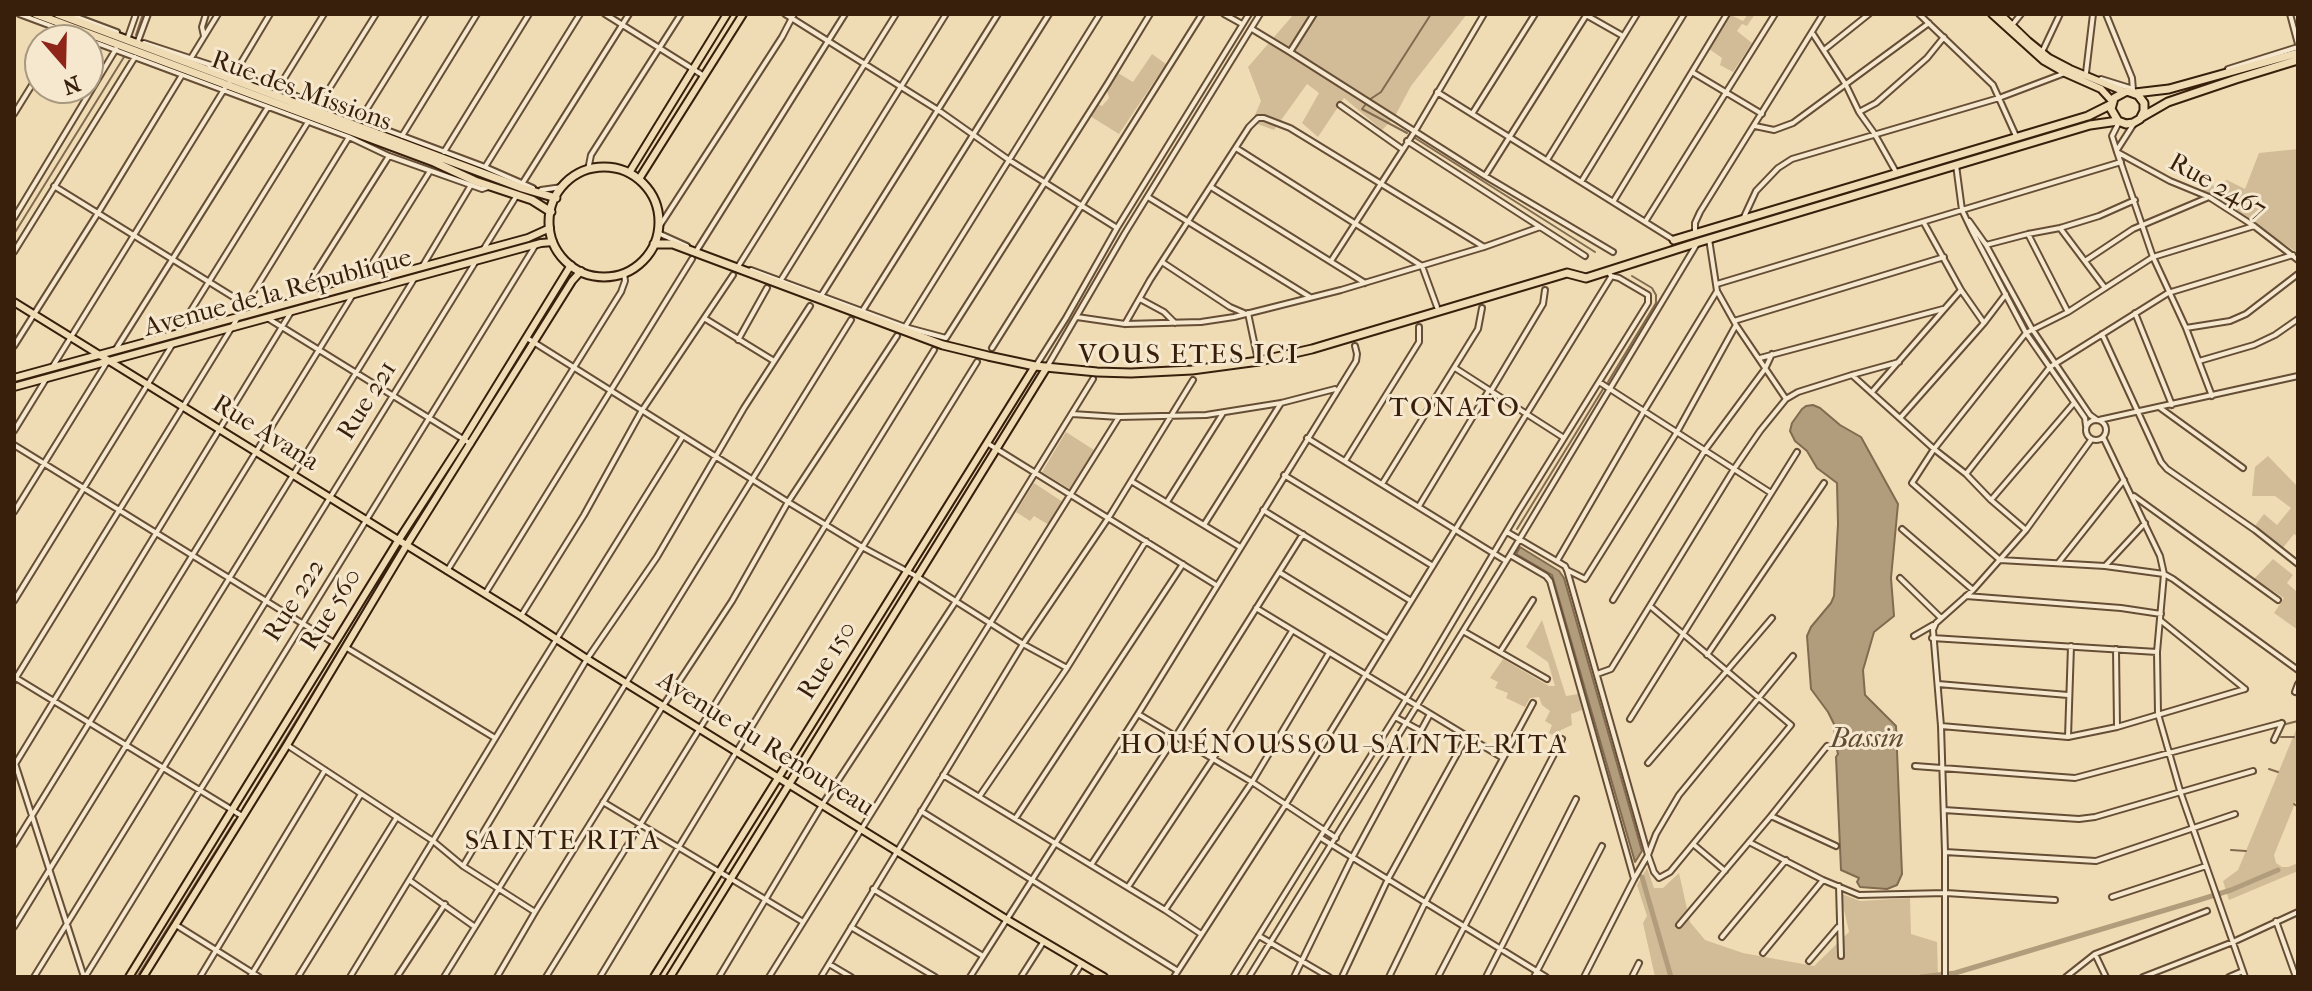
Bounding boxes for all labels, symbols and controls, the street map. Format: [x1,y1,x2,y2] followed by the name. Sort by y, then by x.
[24,24,104,104] north arrow
[207,45,395,139] street label: Rue des Missions
[59,70,84,100] text: N
[2163,148,2271,226] street label: Rue 2467
[141,243,415,345] street label: Avenue de la République
[1078,339,1300,373] district label: VOUS ETES ICI
[332,356,404,446] street label: Rue 221
[206,389,324,479] street label: Rue Avana
[1389,392,1521,426] district label: TONATO
[258,554,332,648] street label: Rue 222
[295,563,369,657] street label: Rue 560
[792,616,864,706] street label: Rue 150
[651,666,879,824] street label: Avenue du Renouveau
[1830,723,1904,757] water label: Bassin
[1120,729,1568,763] district label: HOUÉNOUSSOU-SAINTE-RITA
[465,825,661,859] district label: SAINTE RITA

